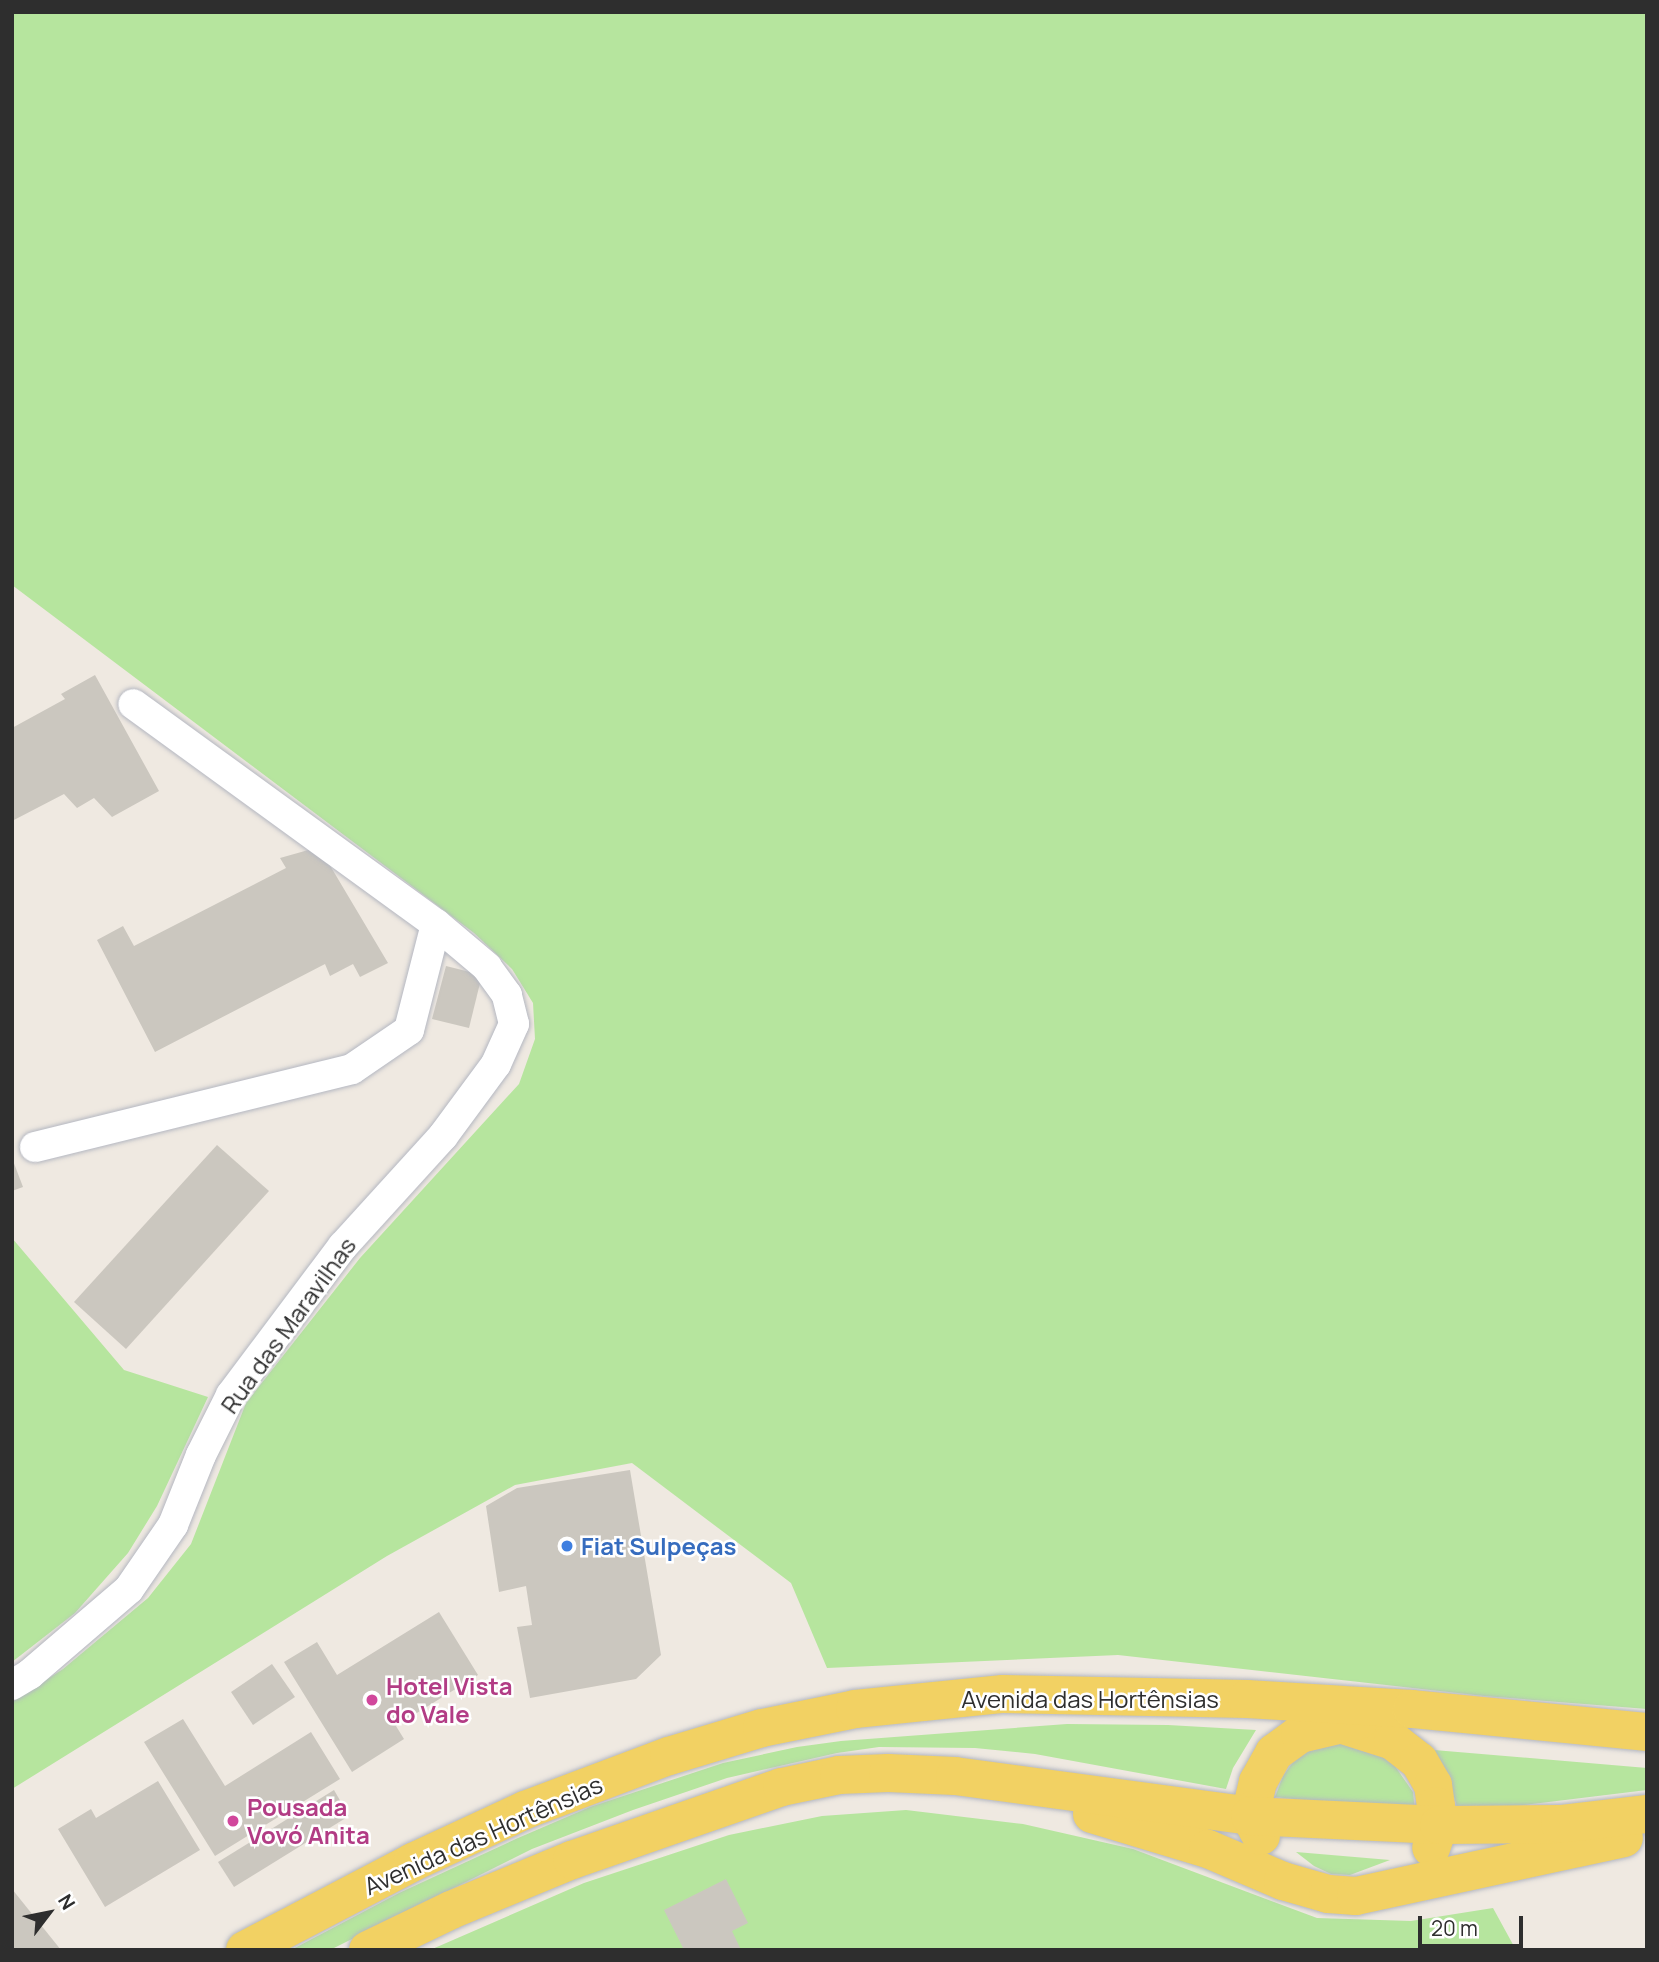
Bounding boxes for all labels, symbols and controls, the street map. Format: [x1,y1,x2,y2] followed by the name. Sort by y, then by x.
[214,1231,362,1419] street label: Rua das Maravilhas
[581,1532,736,1560] place label: Fiat Sulpeças
[559,1538,575,1554] marker: Fiat Sulpeças
[386,1672,513,1728] place label: Hotel Vista do Vale
[961,1685,1219,1713] street label: Avenida das Hortênsias
[364,1692,380,1708] marker: Hotel Vista do Vale
[359,1769,607,1901] street label: Avenida das Hortênsias
[247,1793,370,1849] place label: Pousada Vovó Anita
[225,1813,241,1829] marker: Pousada Vovó Anita
[14,1878,84,1948] north arrow
[52,1889,81,1915] text: N
[1421,1902,1526,1946] scale bar
[1431,1914,1478,1942] text: 20 m

